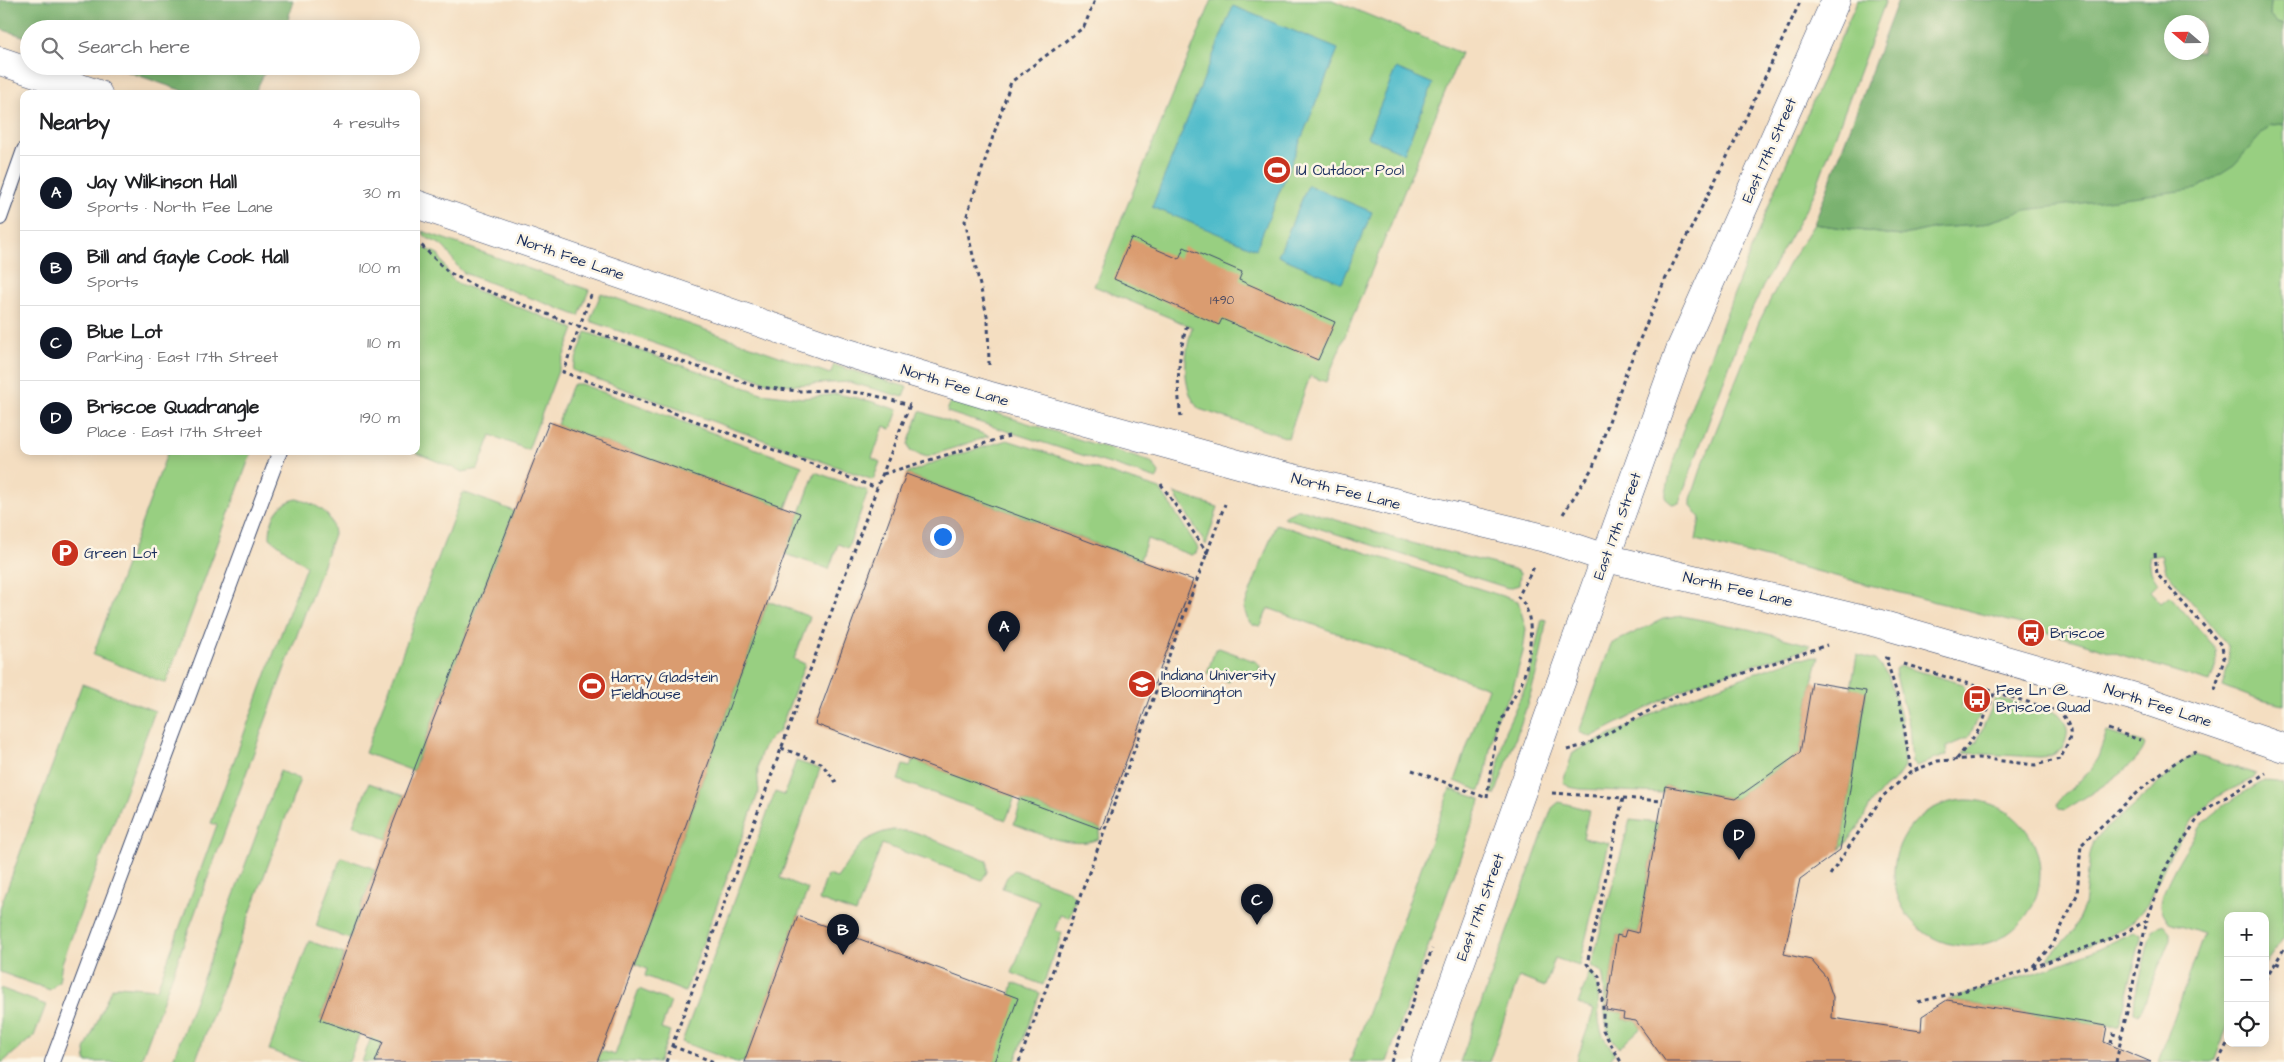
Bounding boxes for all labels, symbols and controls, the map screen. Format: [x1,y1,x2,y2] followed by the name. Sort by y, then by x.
[2164,15,2209,60] north arrow
[20,20,420,75] search box
[38,34,66,62] icon: search
[78,34,190,61] text: Search here
[1737,94,1802,206] street label: East 17th Street
[40,108,110,137] text: Nearby
[332,112,400,134] text: 4 results
[1262,155,1292,185] sports icon: IU Outdoor Pool
[1296,160,1404,181] place label: IU Outdoor Pool
[87,169,237,196] text: Jay Wilkinson Hall
[51,182,61,204] text: A
[363,182,400,204] text: 30 m
[87,196,273,218] text: Sports · North Fee Lane
[515,229,627,286] street label: North Fee Lane
[87,244,289,271] text: Bill and Gayle Cook Hall
[50,257,62,279] text: B
[359,257,400,279] text: 100 m
[87,271,139,293] text: Sports
[1210,292,1234,309] house number: 1490
[87,319,163,346] text: Blue Lot
[50,332,62,354] text: C
[367,332,400,354] text: 110 m
[87,346,278,368] text: Parking · East 17th Street
[898,359,1011,412] street label: North Fee Lane
[87,394,259,421] text: Briscoe Quadrangle
[51,407,61,429] text: D
[360,407,400,429] text: 190 m
[87,421,262,443] text: Place · East 17th Street
[1289,468,1403,515] street label: North Fee Lane
[1588,469,1647,583] street label: East 17th Street
[930,524,956,550] your location
[50,538,80,568] parking icon: Green Lot
[84,543,157,564] place label: Green Lot
[1681,567,1795,612] street label: North Fee Lane
[988,611,1020,652] pin: A
[2016,618,2046,648] bus stop icon: Briscoe
[2050,623,2105,644] place label: Briscoe
[1161,665,1276,704] place label: Indiana University Bloomington
[611,667,719,705] place label: Harry Gladstein Fieldhouse
[1127,669,1157,699] school or university icon: Indiana University Bloomington
[577,671,607,701] sports icon: Harry Gladstein Fieldhouse
[2101,678,2214,733] street label: North Fee Lane
[1996,680,2091,718] place label: Fee Ln @ Briscoe Quad
[1962,684,1992,714] bus stop icon: Fee Ln @ Briscoe Quad
[1723,819,1755,860] pin: D
[1451,850,1510,964] street label: East 17th Street
[1241,884,1273,925] pin: C
[2224,912,2269,1047] map controls
[2224,912,2269,957] button: +
[827,914,859,955] pin: B
[2224,957,2269,1002] button: −
[2224,1002,2269,1047] button: locate

